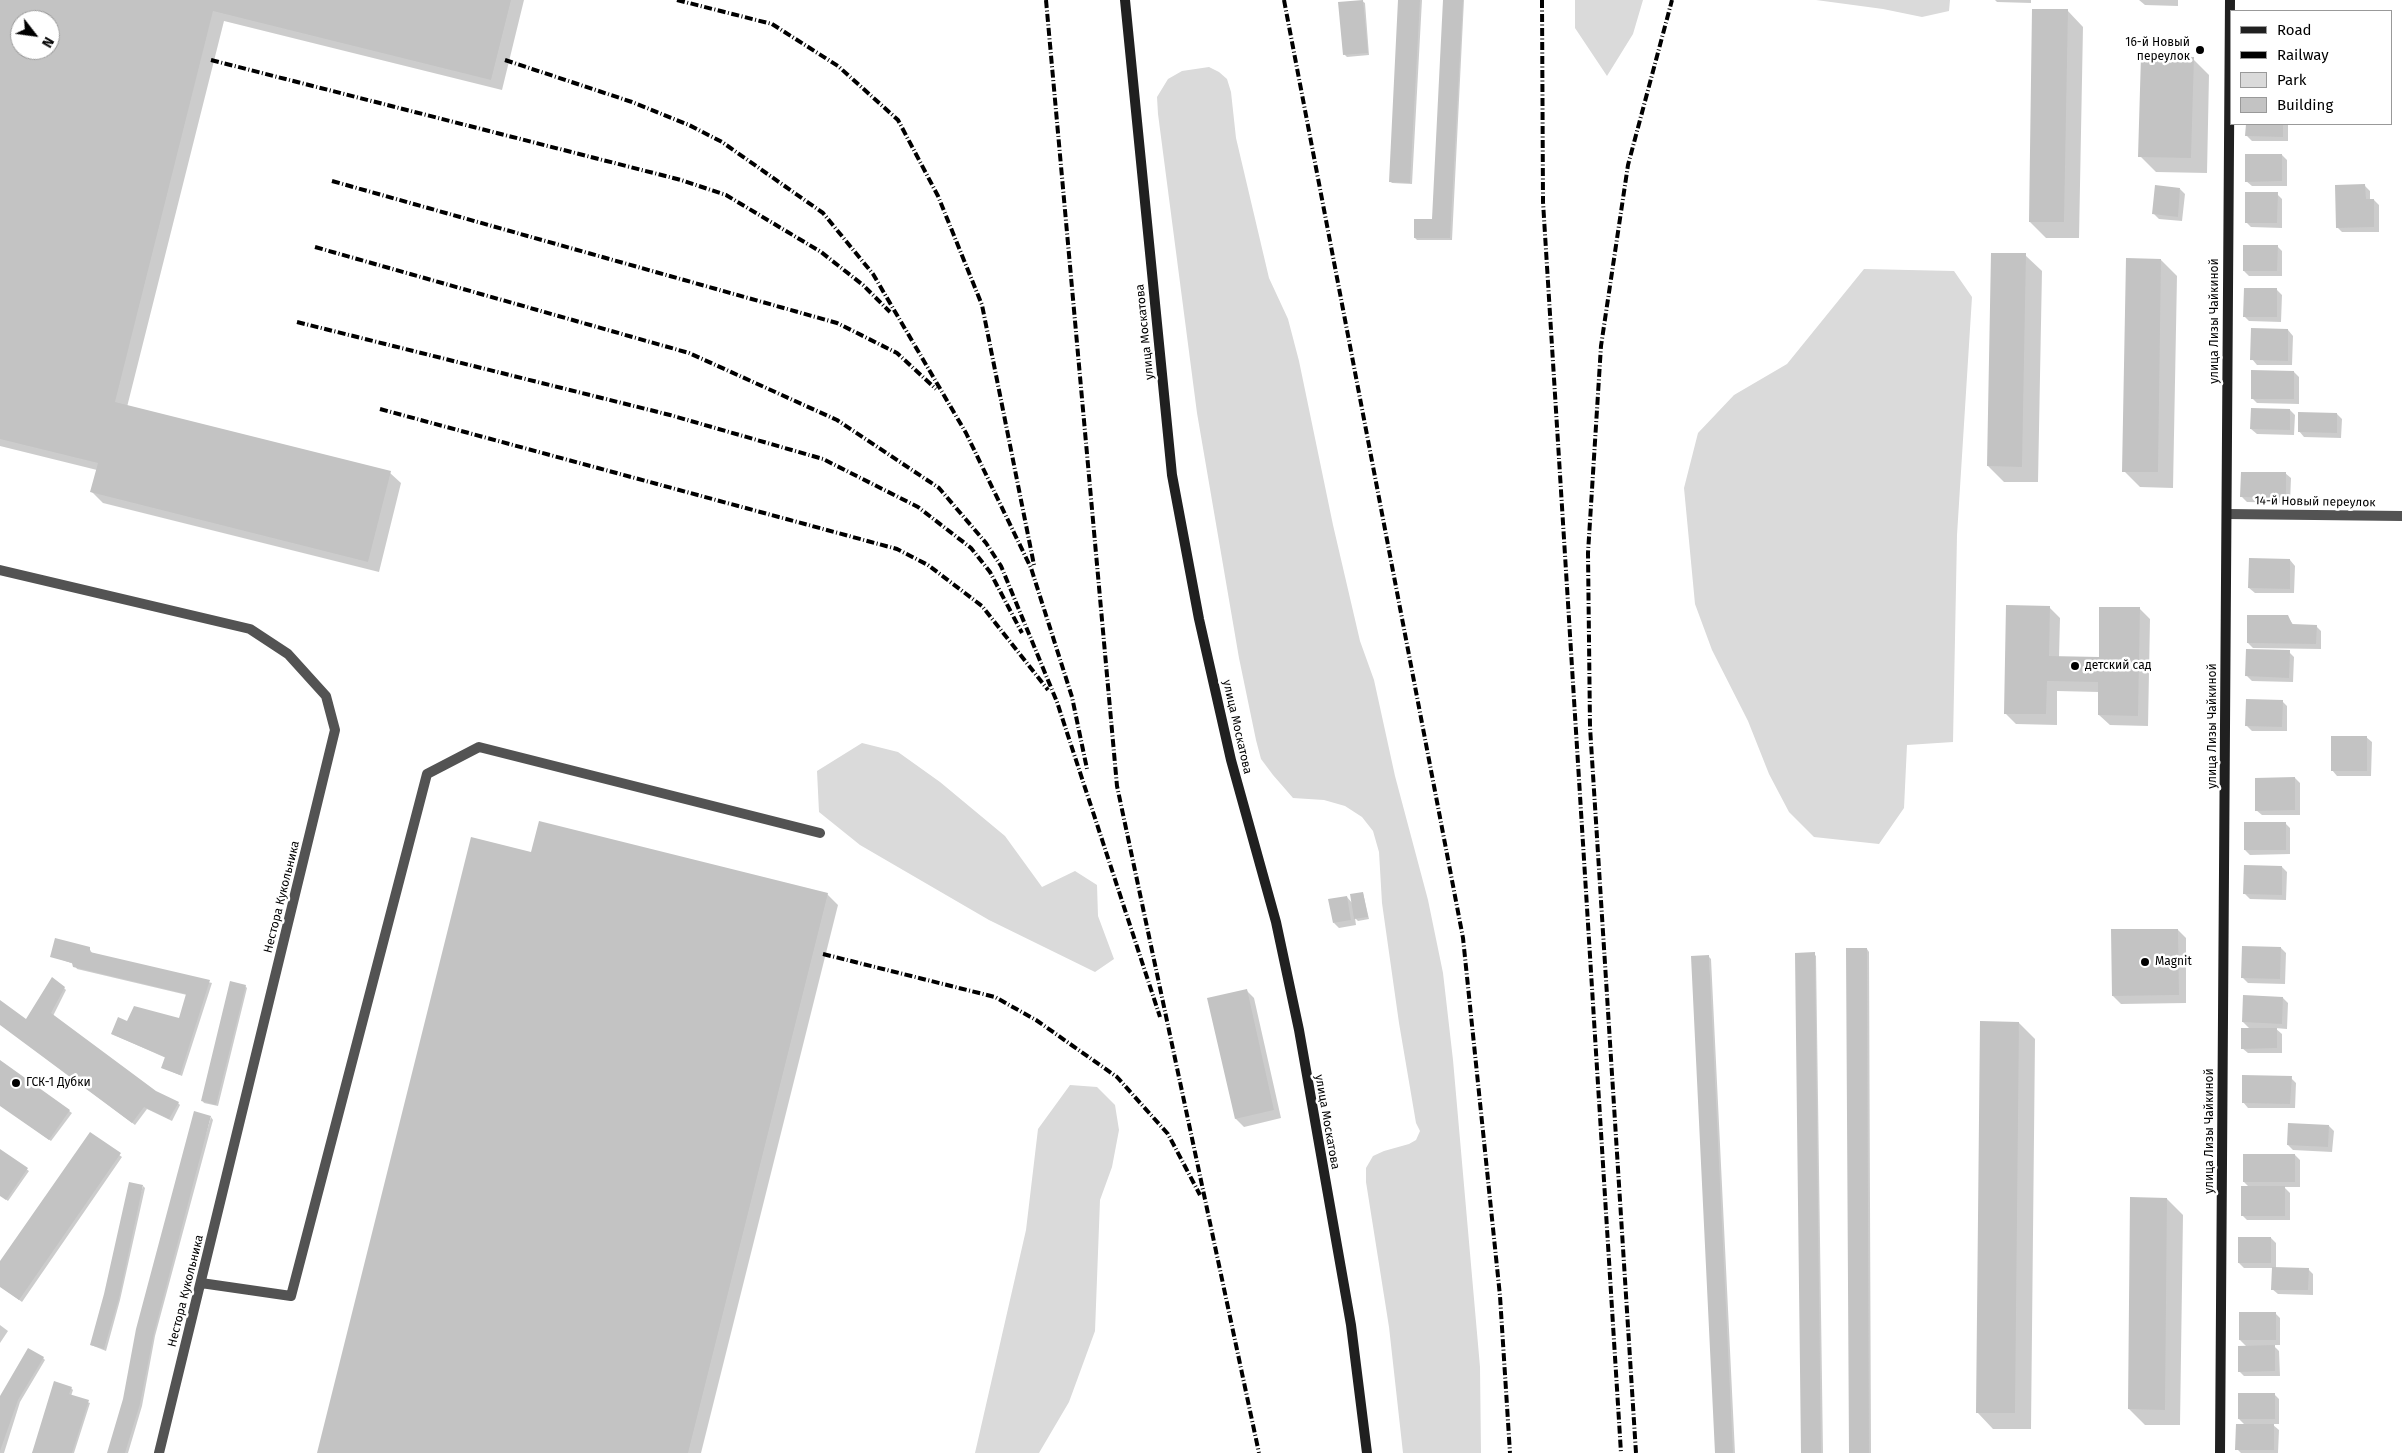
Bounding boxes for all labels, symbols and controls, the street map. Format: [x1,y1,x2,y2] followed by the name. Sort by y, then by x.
[10,10,60,60] north arrow
[2230,10,2392,125] legend
[2277,21,2312,39] text: Road
[38,34,57,51] text: N
[2125,36,2190,64] place label: 16-й Новый переулок
[2194,44,2206,56] marker: 16-й Новый переулок
[2277,46,2329,64] text: Railway
[2277,71,2307,89] text: Park
[2277,96,2333,114] text: Building
[2208,258,2222,384] street label: улица Лизы Чайкиной
[1133,283,1157,381] street label: улица Москатова
[2254,494,2376,510] street label: 14-й Новый переулок
[2085,659,2151,673] place label: детский сад
[2069,660,2081,672] marker: детский сад
[2206,663,2220,789] street label: улица Лизы Чайкиной
[1219,678,1255,776] street label: улица Москатова
[261,839,303,955] street label: Нестора Кукольника
[2155,955,2192,969] place label: Magnit
[2139,956,2151,968] marker: Magnit
[2203,1068,2217,1194] street label: улица Лизы Чайкиной
[1312,1073,1342,1171] street label: улица Москатова
[26,1076,91,1090] place label: ГСК-1 Дубки
[10,1077,22,1089] marker: ГСК-1 Дубки
[165,1233,207,1349] street label: Нестора Кукольника

